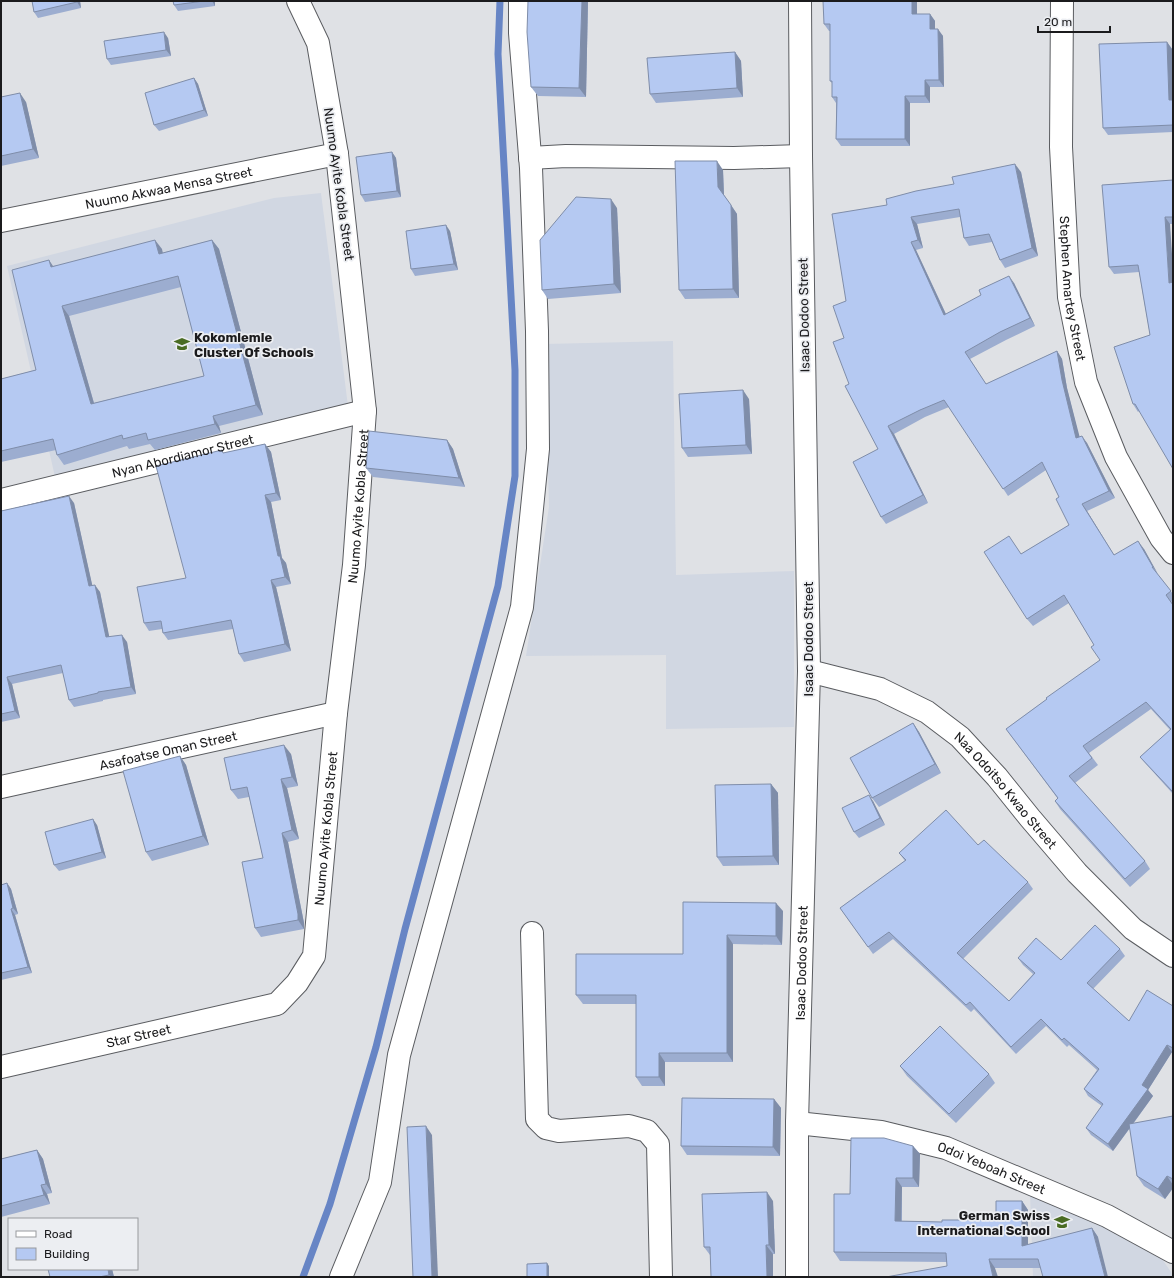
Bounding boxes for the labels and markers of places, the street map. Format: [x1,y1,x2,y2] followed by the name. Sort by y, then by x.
[194,330,314,360] place label: Kokomlemle Cluster Of Schools
[173,335,191,353] school or university icon: Kokomlemle Cluster Of Schools
[917,1208,1050,1238] place label: German Swiss International School
[1053,1213,1071,1231] school or university icon: German Swiss International School

